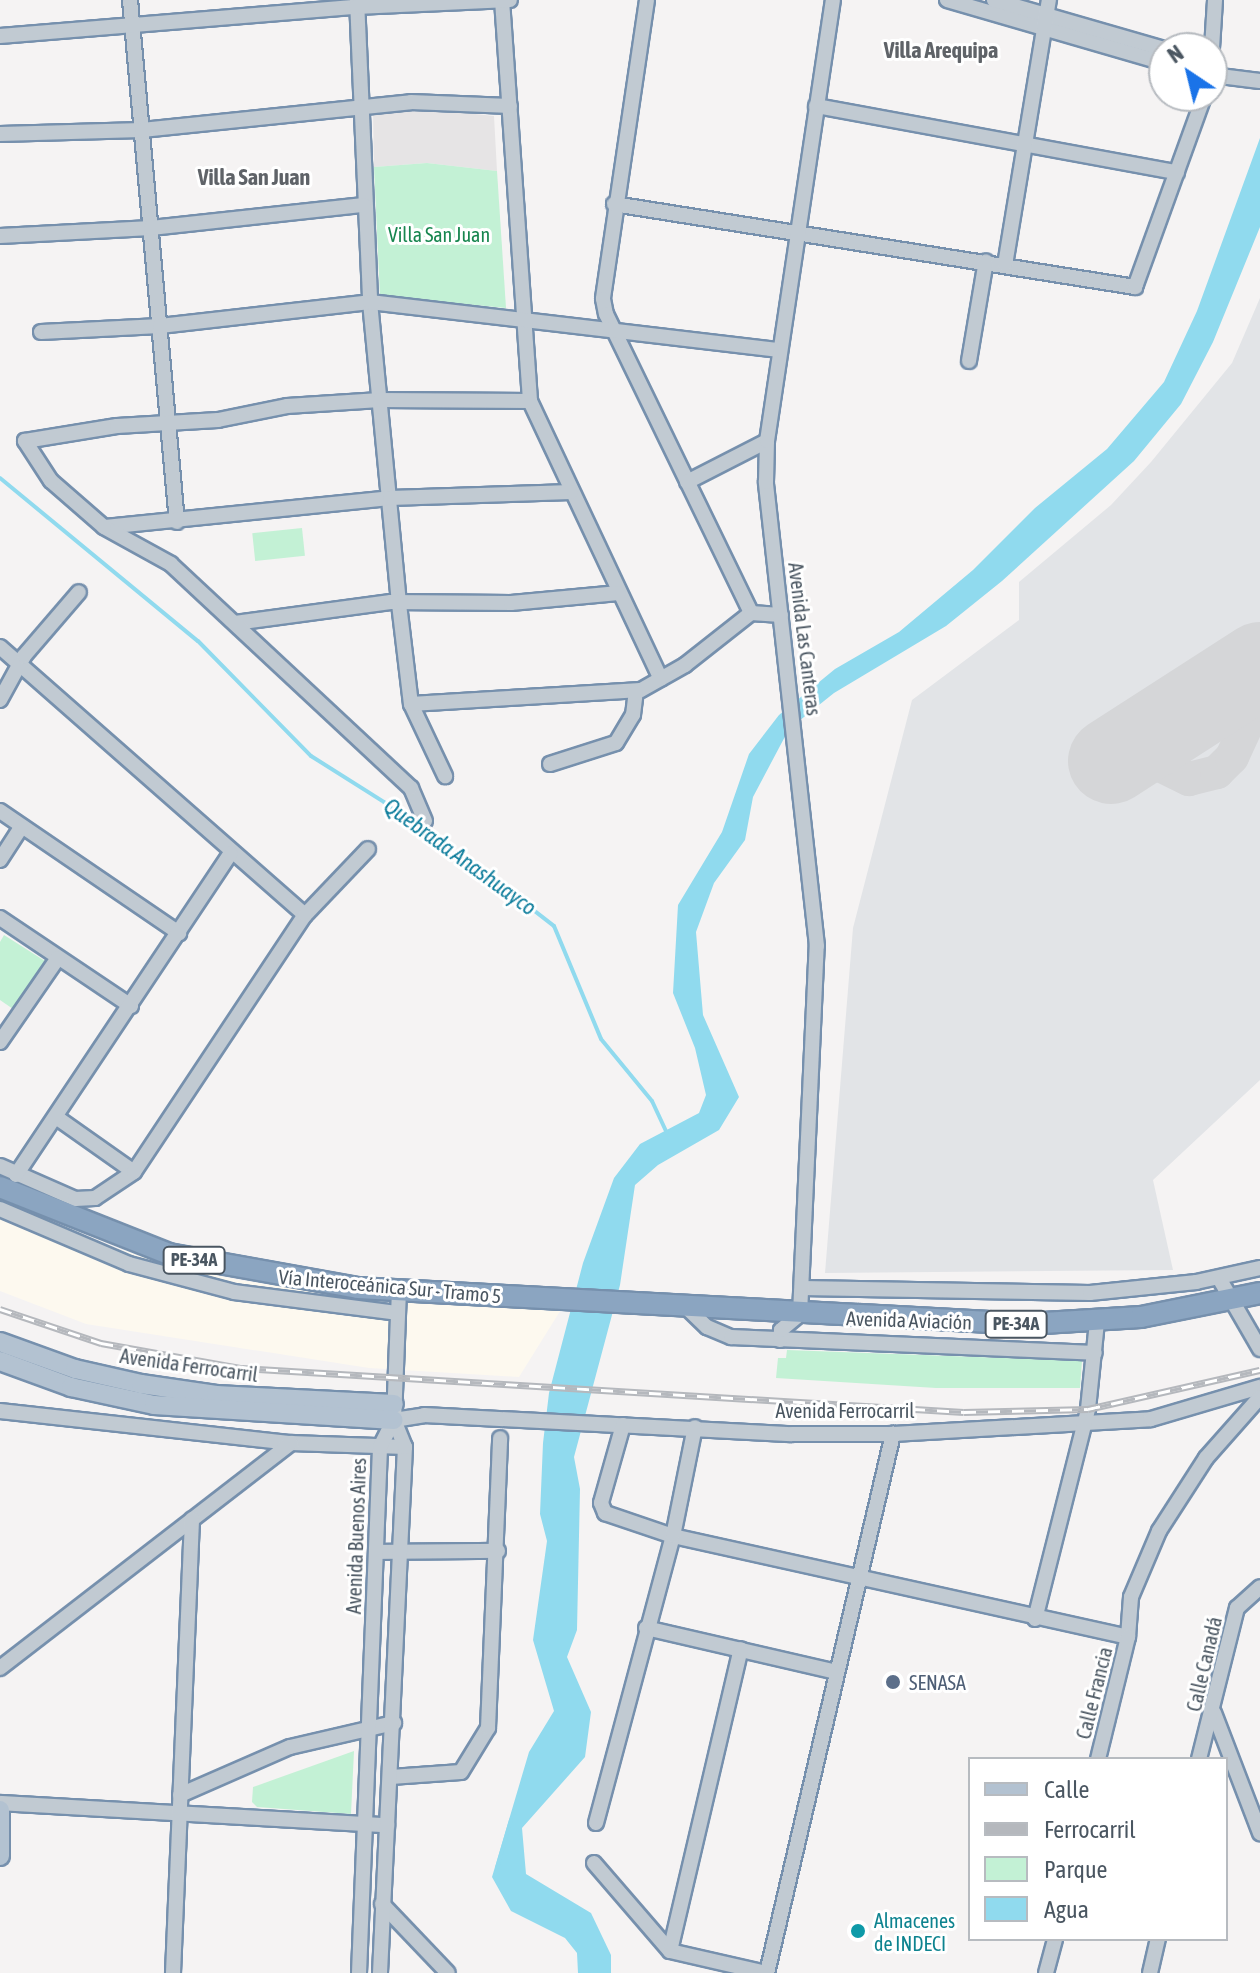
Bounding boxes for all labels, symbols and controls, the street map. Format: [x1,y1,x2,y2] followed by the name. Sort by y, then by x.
[1148,32,1228,112] north arrow
[884,38,998,64] district label: Villa Arequipa
[1163,40,1188,68] text: N
[198,165,310,191] district label: Villa San Juan
[388,222,490,246] park label: Villa San Juan
[784,561,826,717] street label: Avenida Las Canteras
[379,793,541,921] water label: Quebrada Anashuayco
[162,1246,226,1274] road number: PE-34A
[278,1264,502,1308] street label: Vía Interoceánica Sur - Tramo 5
[846,1306,972,1334] street label: Avenida Aviación
[984,1310,1048,1338] road number: PE-34A
[118,1343,260,1387] street label: Avenida Ferrocarril
[775,1398,915,1422] street label: Avenida Ferrocarril
[341,1457,371,1615] street label: Avenida Buenos Aires
[1181,1614,1227,1714] street label: Calle Canadá
[1071,1645,1117,1741] street label: Calle Francia
[909,1670,966,1694] place label: SENASA
[884,1673,902,1691] marker: SENASA
[968,1757,1228,1941] legend
[1044,1776,1089,1803] text: Calle
[1044,1816,1136,1843] text: Ferrocarril
[1044,1856,1107,1883] text: Parque
[1044,1896,1089,1923] text: Agua
[874,1908,955,1955] place label: Almacenes de INDECI
[849,1922,867,1940] marker: Almacenes de INDECI

